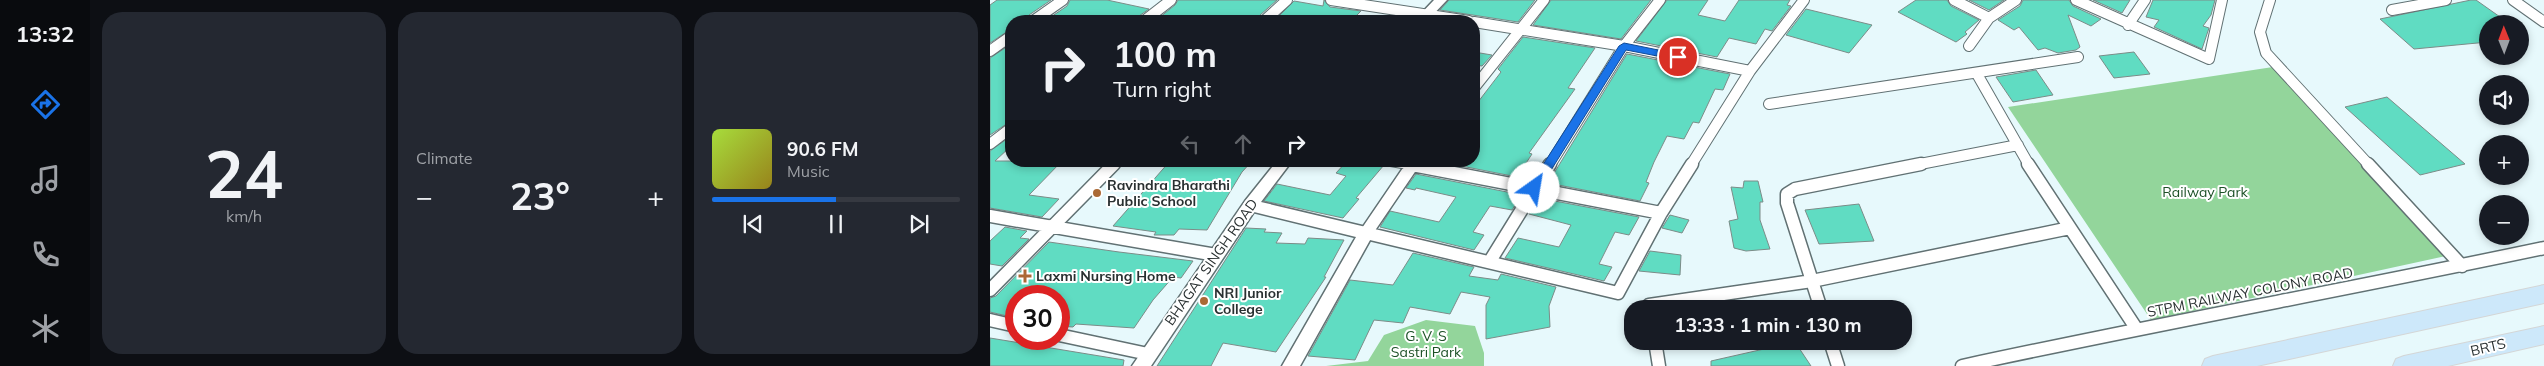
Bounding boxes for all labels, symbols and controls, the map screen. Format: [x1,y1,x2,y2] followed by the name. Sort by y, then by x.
[2479,15,2529,65] north arrow
[2479,15,2529,245] map controls
[16,20,74,48] text: 13:32
[1113,32,1217,76] text: 100 m
[1030,35,1095,100] icon: right
[1657,36,1699,78] pin
[1664,43,1692,71] icon: arrive
[1113,75,1211,103] text: Turn right
[2479,75,2529,125] button: sound
[28,87,63,122] icon: directions
[1176,130,1204,158] icon: left
[1229,130,1257,158] icon: ahead
[1282,130,1310,158] icon: right
[205,133,283,214] text: 24
[2479,135,2529,185] button: +
[787,137,859,161] text: 90.6 FM
[416,148,472,168] text: Climate
[787,161,830,181] text: Music
[1507,161,1559,213] position arrow
[28,162,63,197] icon: music
[510,172,570,220] text: 23°
[1107,176,1230,210] place label: Ravindra Bharathi Public School
[416,179,433,214] text: −
[647,179,664,214] text: +
[2162,183,2249,201] park label: Railway Park
[1091,187,1103,199] marker: Ravindra Bharathi Public School
[1161,195,1261,329] street label: BHAGAT SINGH ROAD
[2479,195,2529,245] button: −
[226,206,262,226] text: km/h
[739,210,767,238] icon: previous
[822,210,850,238] icon: pause
[905,210,933,238] icon: next
[28,237,63,272] icon: phone
[2145,263,2355,321] street label: STPM RAILWAY COLONY ROAD
[1036,267,1176,285] place label: Laxmi Nursing Home
[1018,269,1032,283] marker: Laxmi Nursing Home
[1214,284,1282,318] place label: NRI Junior College
[1005,285,1070,350] speed limit sign: 30
[1198,295,1210,307] marker: NRI Junior College
[28,311,63,346] icon: climate
[1674,313,1862,337] text: 13:33 · 1 min · 130 m
[1391,327,1462,361] park label: G. V. S Sastri Park
[2469,334,2508,360] street label: BRTS

